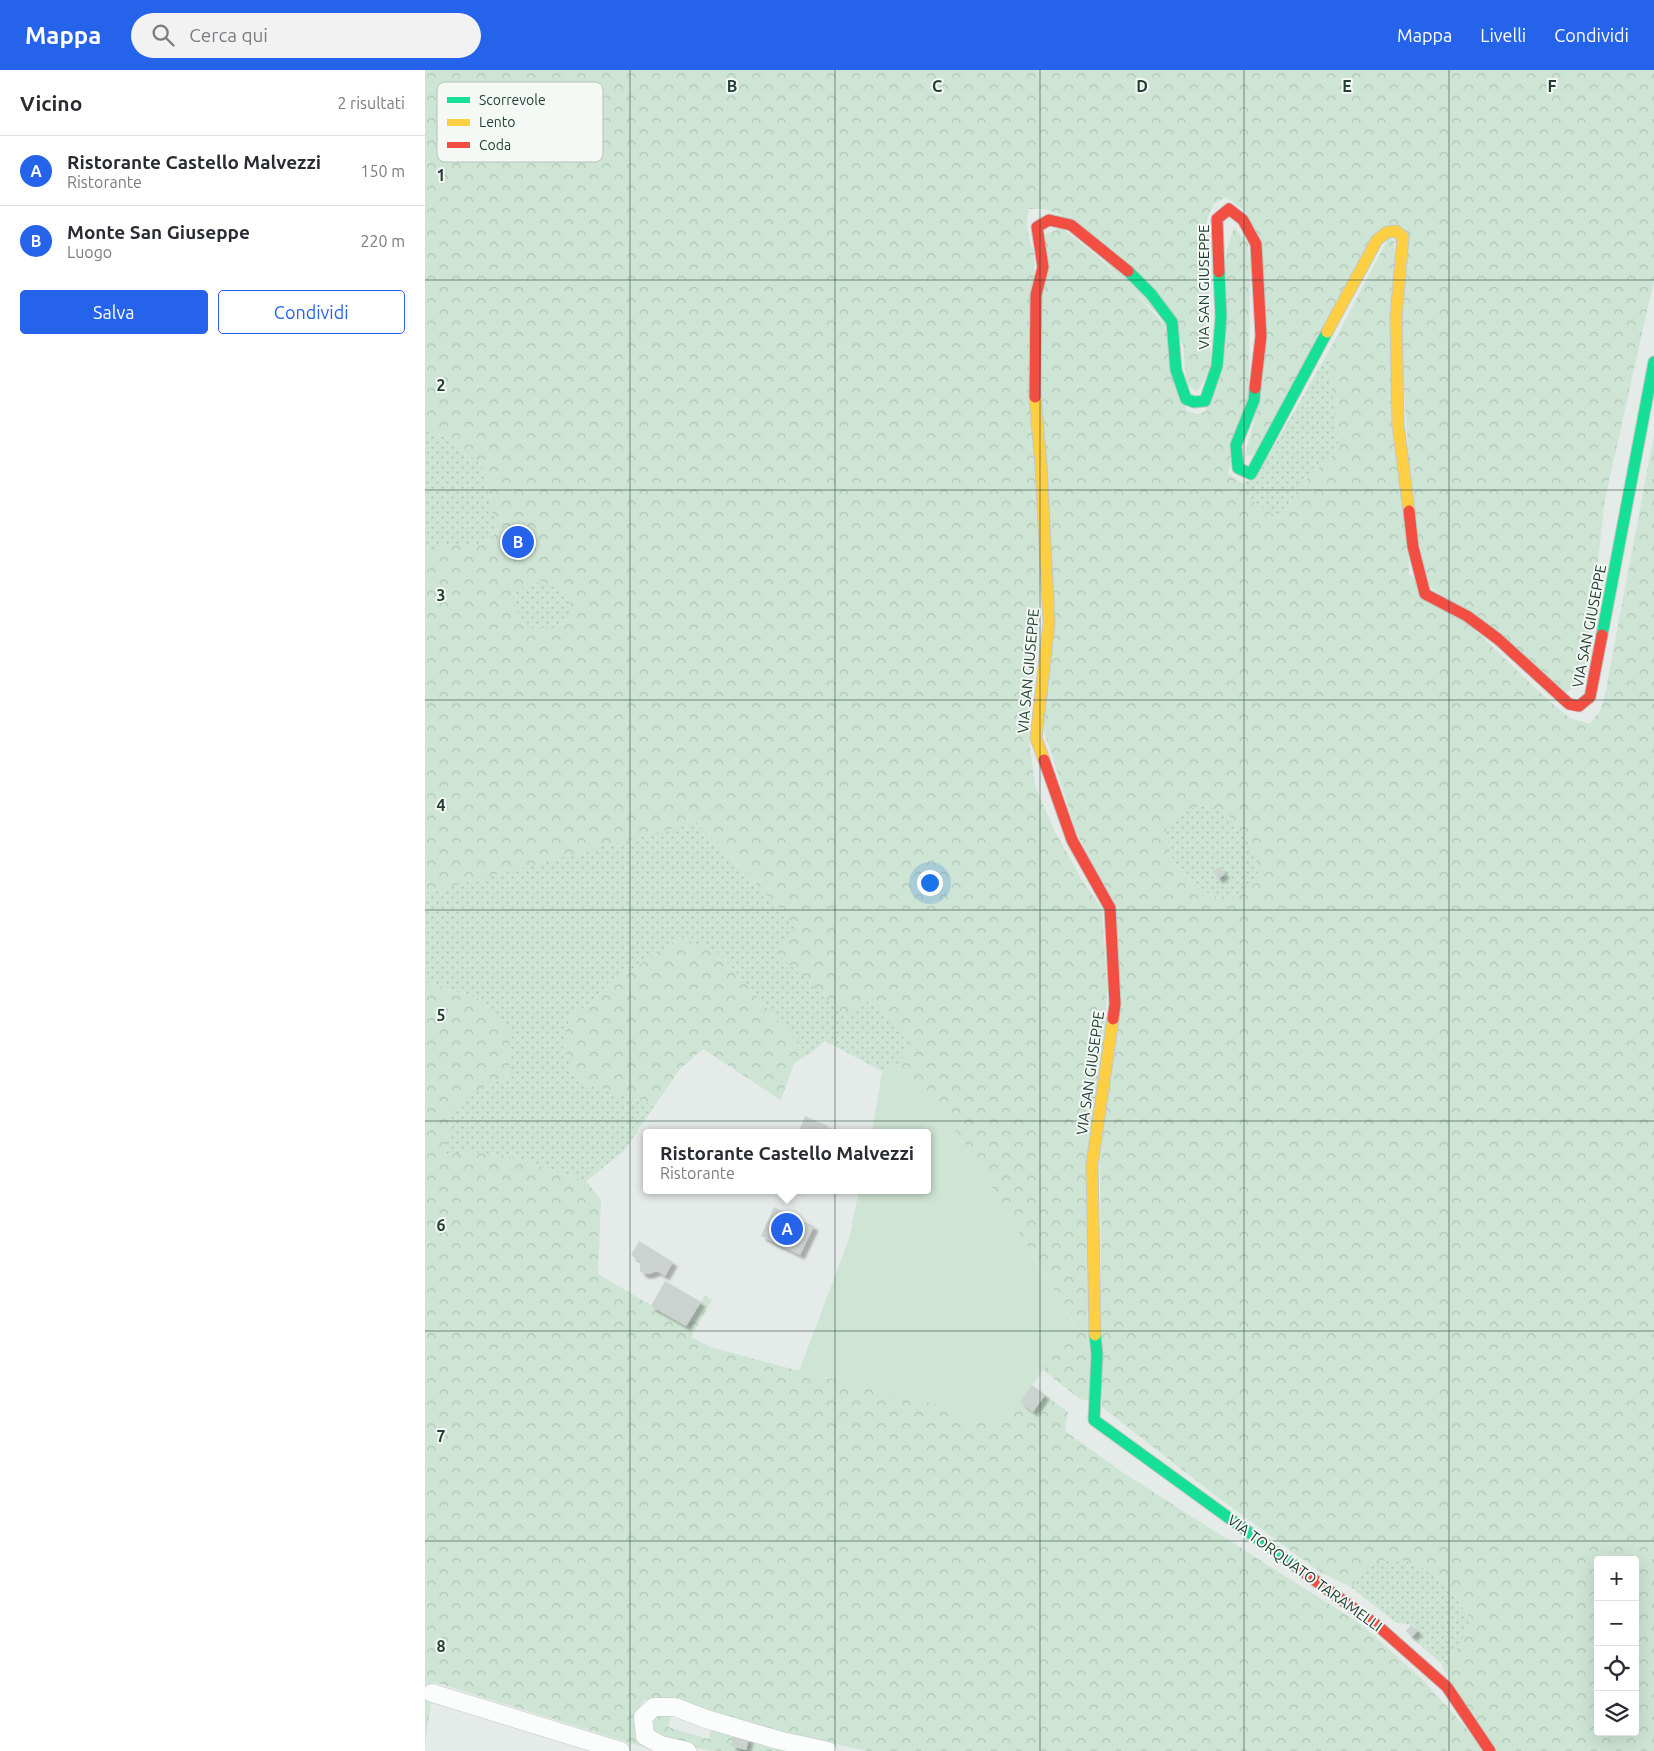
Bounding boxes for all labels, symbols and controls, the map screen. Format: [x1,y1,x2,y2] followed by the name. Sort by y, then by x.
[131,13,481,58] search box
[149,21,177,49] icon: search
[25,22,101,49] text: Mappa
[189,24,268,46] text: Cerca qui
[1397,25,1452,45] text: Mappa
[1480,25,1526,45] text: Livelli
[1554,25,1629,45] text: Condividi
[727,77,737,95] text: B
[932,77,942,95] text: C
[1136,77,1148,95] text: D
[1342,77,1352,95] text: E
[1548,77,1557,95] text: F
[437,82,603,162] legend
[20,91,82,115] text: Vicino
[479,92,546,108] text: Scorrevole
[337,94,405,112] text: 2 risultati
[479,114,516,130] text: Lento
[479,137,511,153] text: Coda
[67,151,321,173] text: Ristorante Castello Malvezzi
[30,162,42,180] text: A
[360,162,405,180] text: 150 m
[436,166,446,184] text: 1
[67,173,142,191] text: Ristorante
[67,221,250,243] text: Monte San Giuseppe
[1195,225,1212,349] street label: VIA SAN GIUSEPPE
[31,232,41,250] text: B
[360,232,405,250] text: 220 m
[67,243,112,261] text: Luogo
[20,290,208,334] button: Salva
[218,290,405,334] button: Condividi
[436,376,446,394] text: 2
[502,523,534,561] pin: B
[1569,563,1609,689] street label: VIA SAN GIUSEPPE
[436,586,446,604] text: 3
[1014,608,1042,734] street label: VIA SAN GIUSEPPE
[436,796,446,814] text: 4
[917,870,943,896] your location
[436,1006,446,1024] text: 5
[1073,1010,1107,1136] street label: VIA SAN GIUSEPPE
[643,1129,931,1194] popup
[660,1142,914,1164] text: Ristorante Castello Malvezzi
[660,1164,735,1182] text: Ristorante
[771,1210,803,1248] pin: A
[436,1216,446,1234] text: 6
[436,1427,446,1445] text: 7
[1224,1511,1386,1635] street label: VIA TORQUATO TARAMELLI
[1594,1556,1639,1736] map controls
[1594,1556,1639,1601] button: +
[1594,1601,1639,1646] button: −
[436,1637,446,1655] text: 8
[1594,1646,1639,1691] button: locate
[1594,1691,1639,1736] button: layers

